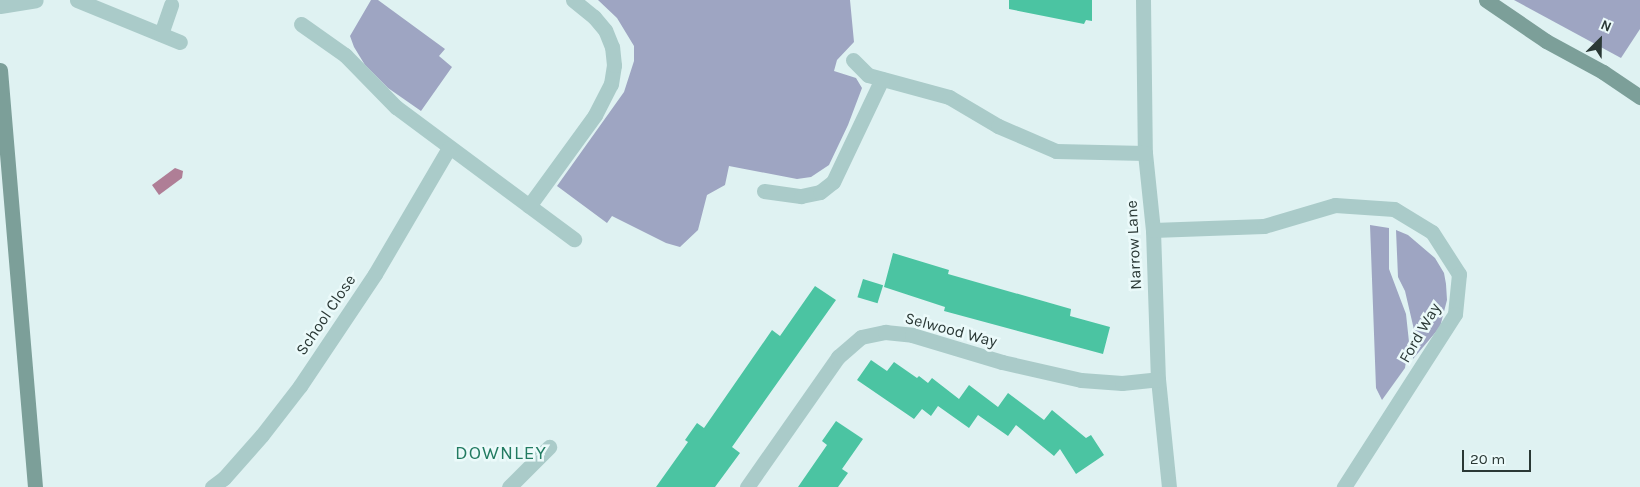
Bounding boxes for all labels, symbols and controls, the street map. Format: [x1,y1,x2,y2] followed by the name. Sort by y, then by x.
[1575,15,1625,65] north arrow
[1598,16,1614,36] text: N
[1122,200,1146,290] street label: Narrow Lane
[292,271,360,359] street label: School Close
[1395,300,1445,366] street label: Ford Way
[903,308,999,352] street label: Selwood Way
[1465,440,1534,472] scale bar
[454,443,548,465] district label: DOWNLEY
[1470,450,1505,468] text: 20 m

